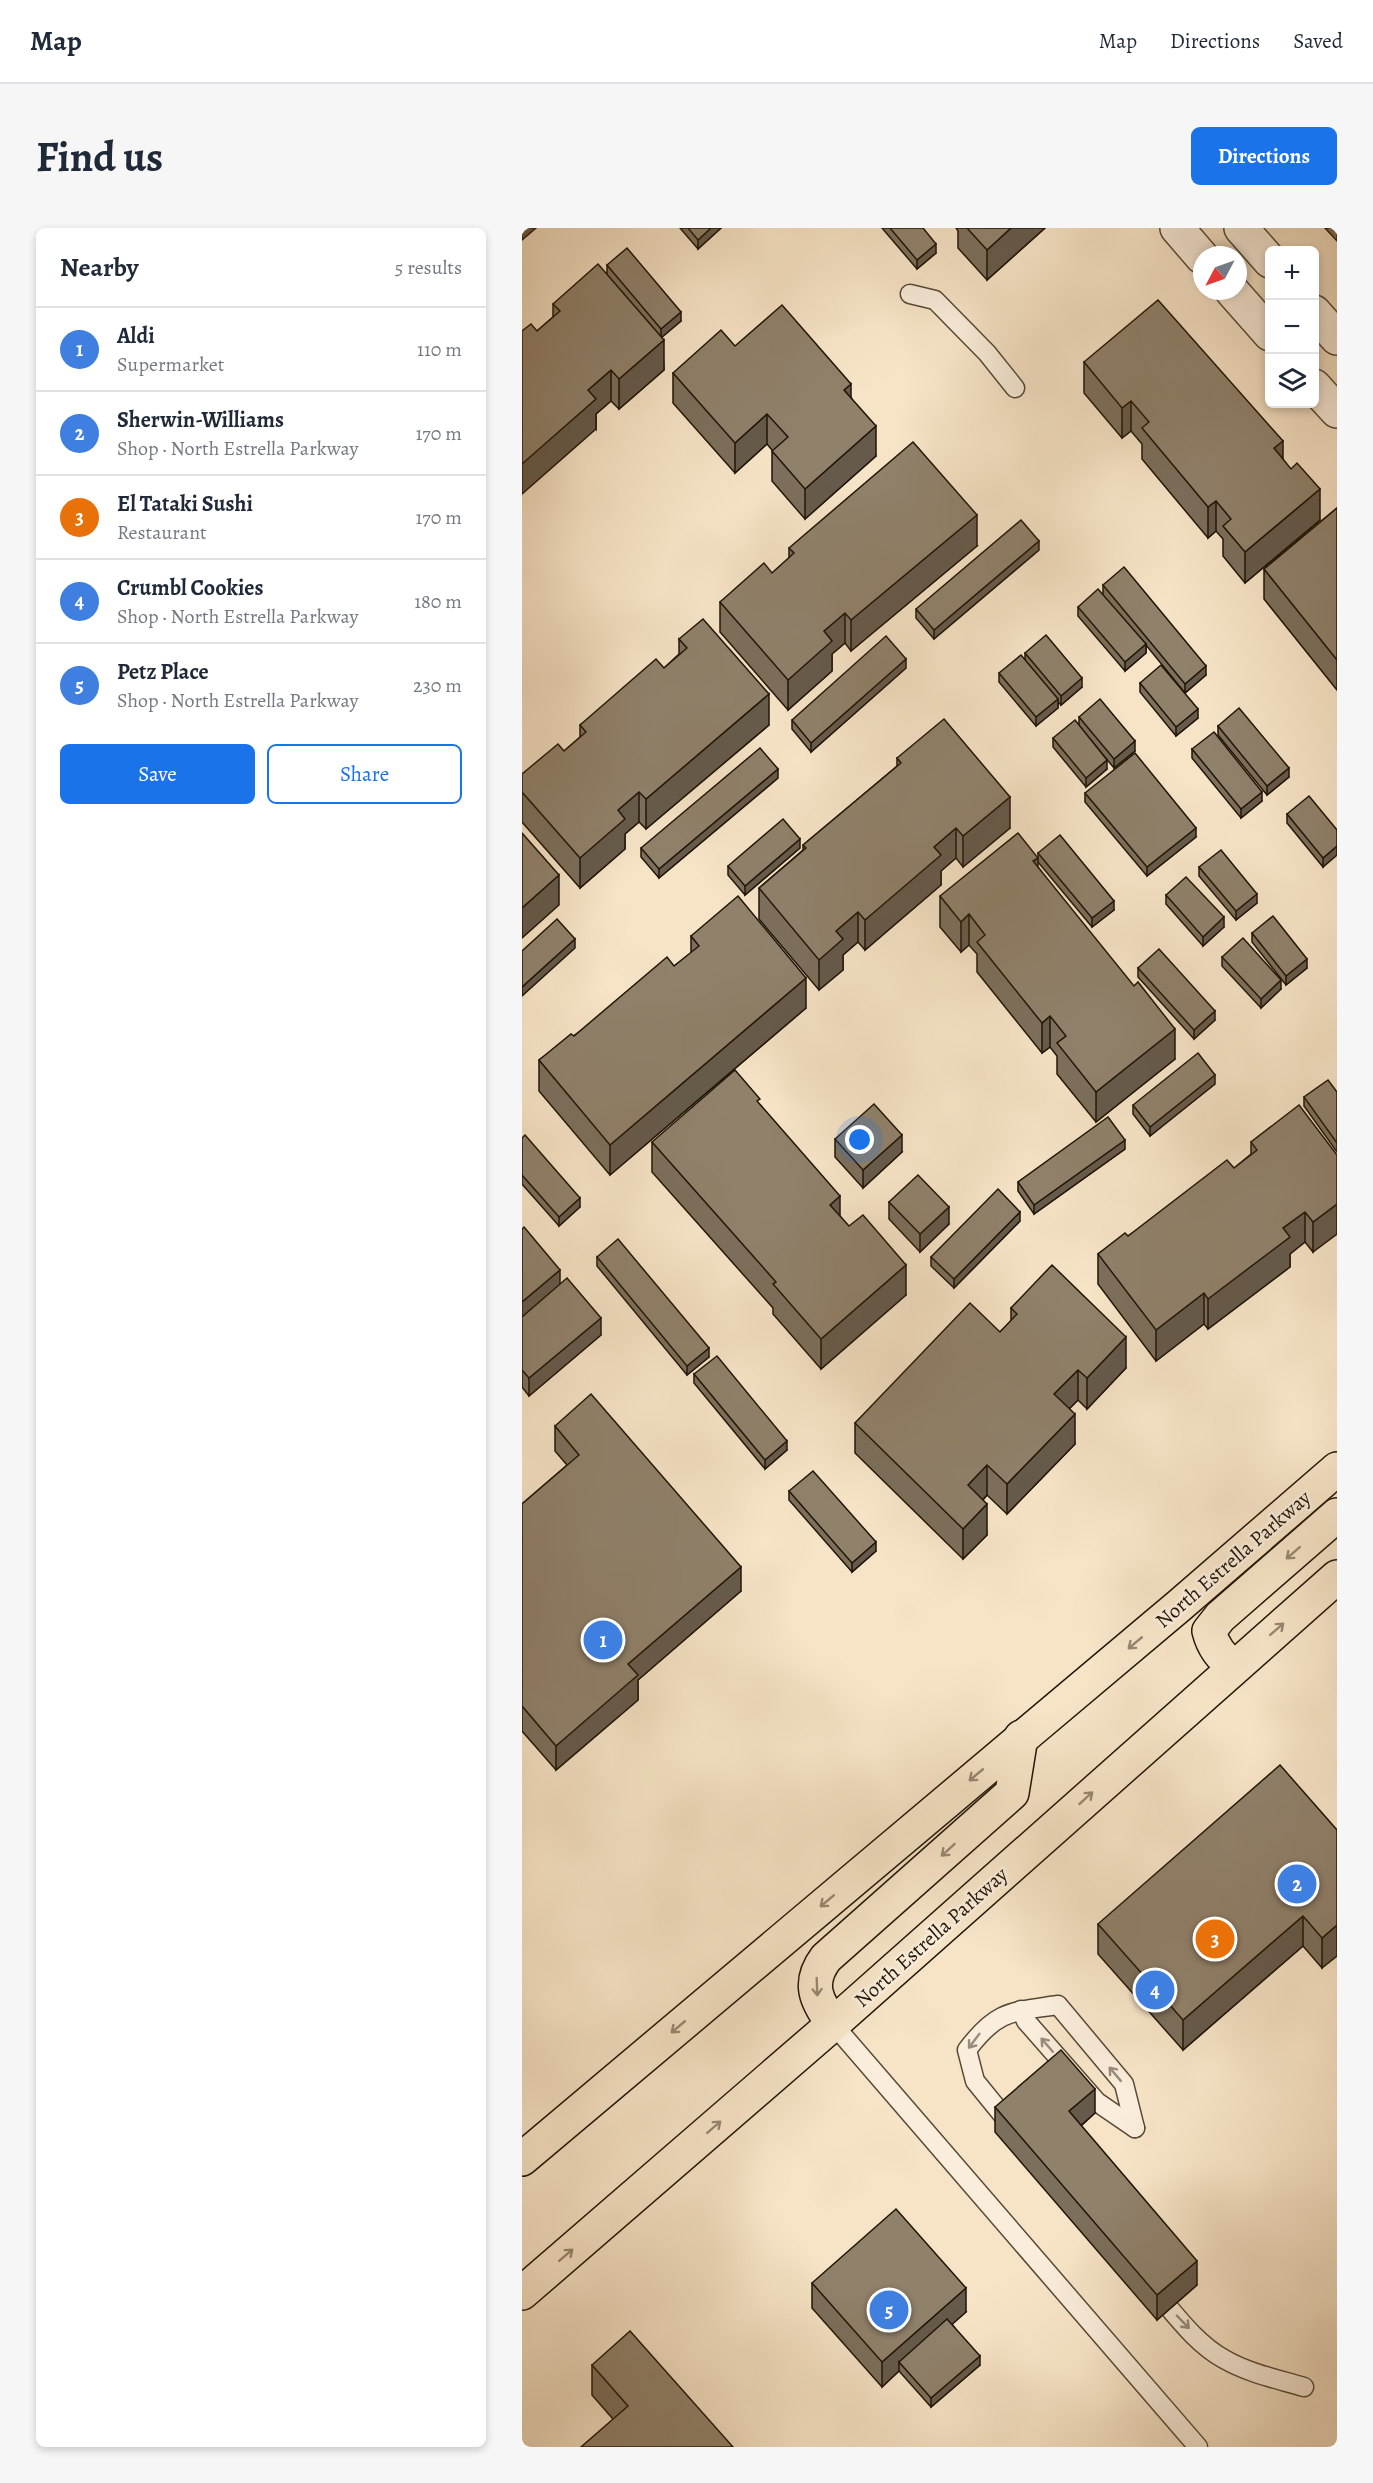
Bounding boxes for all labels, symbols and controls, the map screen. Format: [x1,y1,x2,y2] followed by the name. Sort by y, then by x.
[30,22,82,60] text: Map
[1099,27,1137,55] text: Map
[1170,27,1260,55] text: Directions
[1293,27,1343,55] text: Saved
[1191,127,1337,185] button: Directions
[36,128,163,185] text: Find us
[1193,246,1247,300] north arrow
[1265,246,1319,408] map controls
[1265,246,1319,300] button: +
[60,250,139,285] text: Nearby
[395,254,462,281] text: 5 results
[1265,300,1319,354] button: −
[117,321,155,351] text: Aldi
[76,336,83,363] text: 1
[417,336,462,363] text: 110 m
[117,351,224,378] text: Supermarket
[1265,354,1319,408] button: layers
[117,405,284,435] text: Sherwin-Williams
[75,420,84,447] text: 2
[416,420,462,447] text: 170 m
[117,435,358,462] text: Shop · North Estrella Parkway
[117,489,253,519] text: El Tataki Sushi
[75,504,84,531] text: 3
[416,504,462,531] text: 170 m
[117,519,207,546] text: Restaurant
[117,573,263,603] text: Crumbl Cookies
[75,588,84,615] text: 4
[414,588,462,615] text: 180 m
[117,603,358,630] text: Shop · North Estrella Parkway
[117,657,209,687] text: Petz Place
[75,672,84,699] text: 5
[413,672,462,699] text: 230 m
[117,687,358,714] text: Shop · North Estrella Parkway
[60,744,255,804] button: Save
[267,744,462,804] button: Share
[845,1125,874,1154] your location
[1149,1483,1317,1634] street label: North Estrella Parkway
[1286,1546,1301,1560] one-way arrow
[584,1618,622,1662] pin: 1
[1269,1622,1285,1635] one-way arrow
[1127,1636,1143,1649] one-way arrow
[969,1768,984,1782] one-way arrow
[1078,1791,1093,1805] one-way arrow
[941,1843,956,1857] one-way arrow
[848,1860,1014,2013] street label: North Estrella Parkway
[1278,1862,1316,1906] pin: 2
[820,1894,835,1908] one-way arrow
[1196,1916,1234,1962] pin: 3
[1136,1968,1174,2012] pin: 4
[811,1977,822,1997] one-way arrow
[671,2020,686,2034] one-way arrow
[967,2033,980,2049] one-way arrow
[1040,2038,1054,2053] one-way arrow
[1109,2066,1122,2082] one-way arrow
[706,2120,721,2134] one-way arrow
[558,2248,573,2262] one-way arrow
[870,2288,908,2332] pin: 5
[1176,2315,1191,2330] one-way arrow

